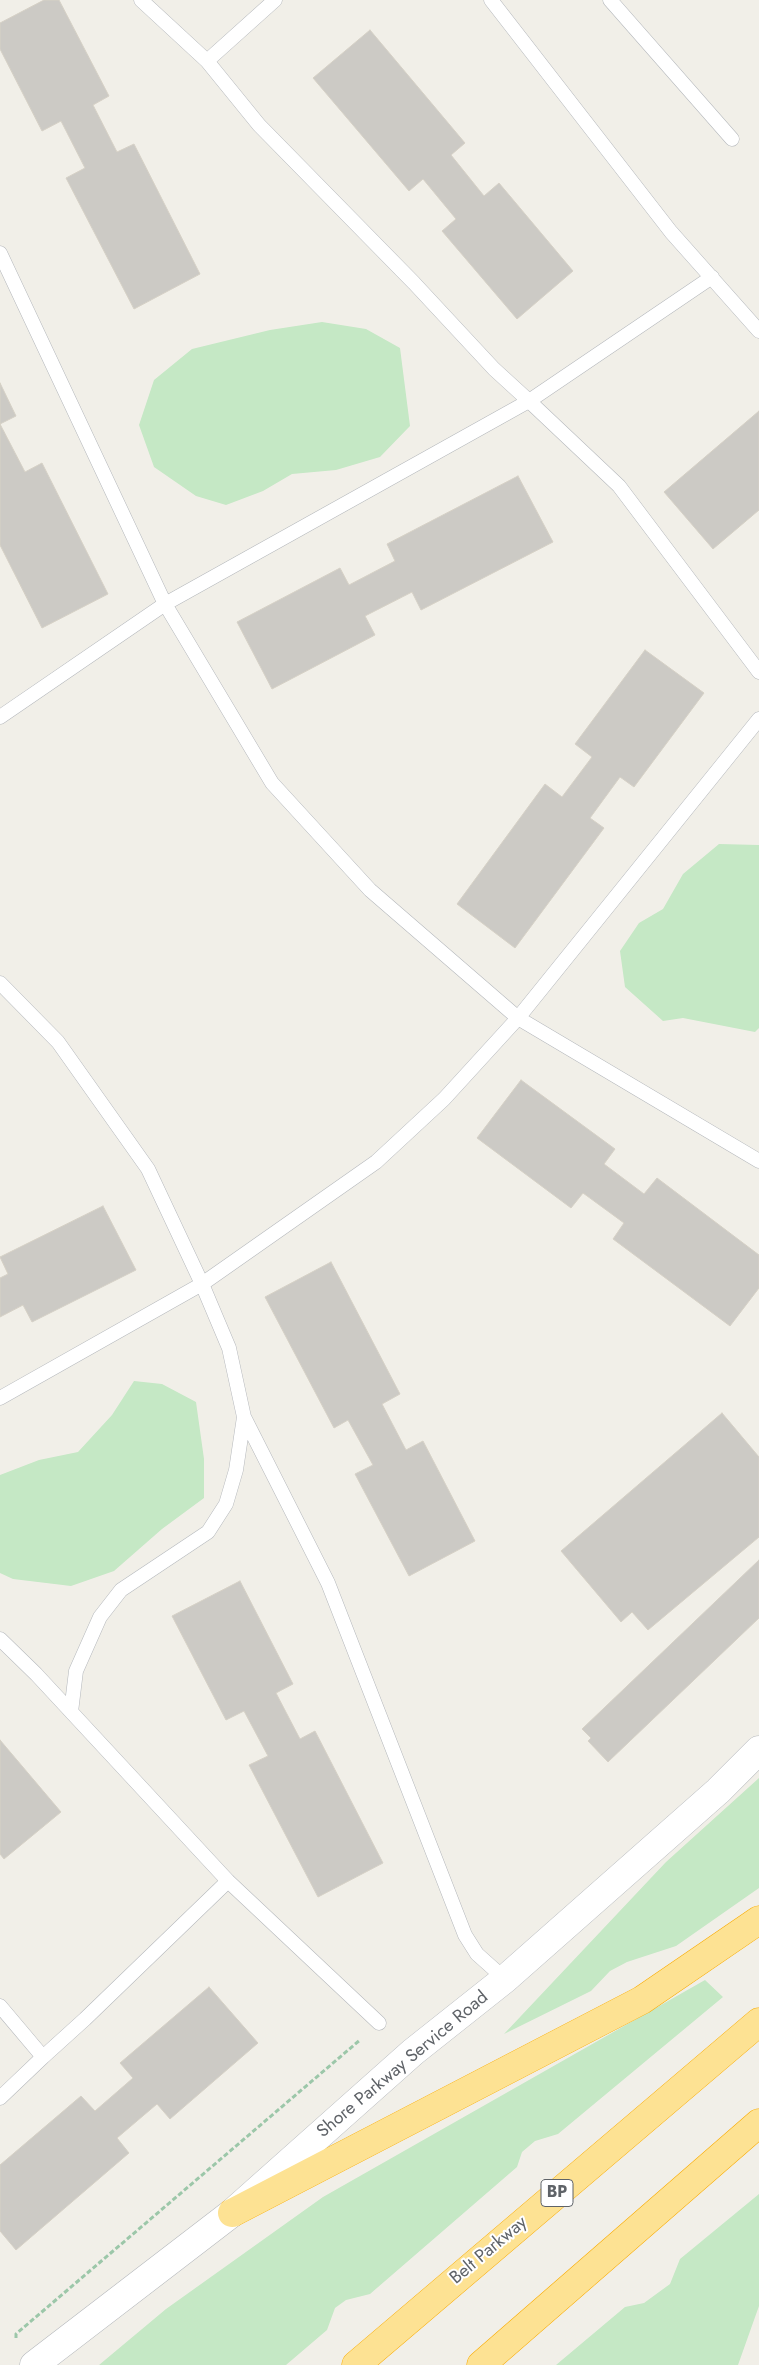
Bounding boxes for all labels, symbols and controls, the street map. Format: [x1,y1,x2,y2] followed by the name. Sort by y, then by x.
[313,1987,493,2143] street label: Shore Parkway Service Road
[541,2180,573,2206] road number: BP
[446,2212,532,2290] street label: Belt Parkway

